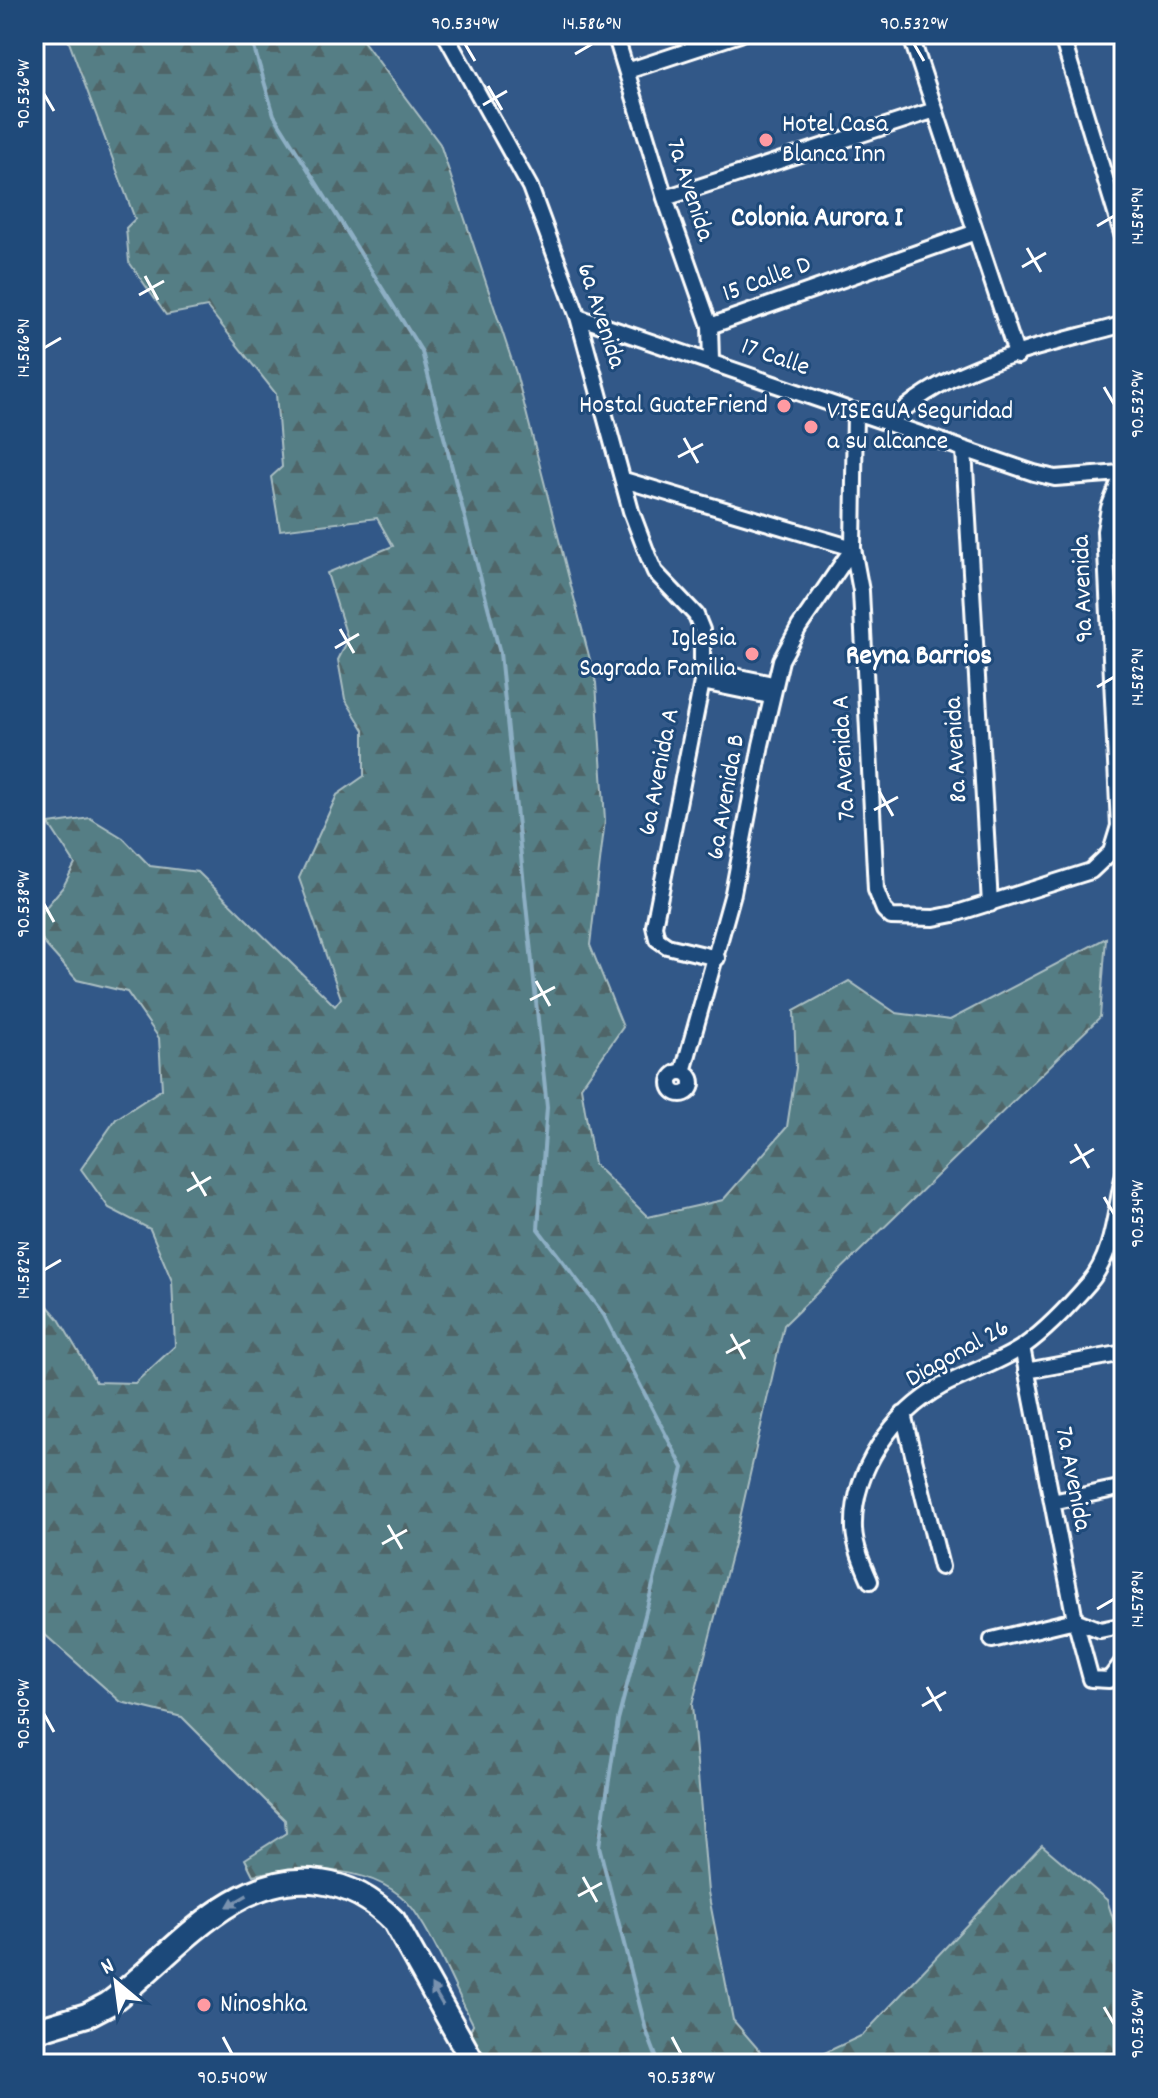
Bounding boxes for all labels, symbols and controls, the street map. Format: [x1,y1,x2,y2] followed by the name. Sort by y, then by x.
[431,11,499,39] text: 90.534°W
[562,11,622,39] text: 14.586°N
[880,11,949,39] text: 90.532°W
[11,59,39,129] text: 90.536°W
[782,107,889,174] place label: Hotel Casa Blanca Inn
[757,131,775,149] marker: Hotel Casa Blanca Inn
[655,134,723,247] street label: 7a Avenida
[1125,187,1153,245] text: 14.584°N
[731,200,903,240] district label: Colonia Aurora I
[717,247,817,313] street label: 15 Calle D
[566,259,635,374] street label: 6a Avenida
[11,318,39,378] text: 14.586°N
[736,329,814,387] street label: 17 Calle
[1125,369,1153,438] text: 90.532°W
[579,388,768,425] place label: Hostal GuateFriend
[827,394,1013,461] place label: VISEGUA Seguridad a su alcance
[775,397,793,415] marker: Hostal GuateFriend
[802,418,820,436] marker: VISEGUA Seguridad a su alcance
[1064,534,1104,643] street label: 9a Avenida
[579,621,737,688] place label: Iglesia Sagrada Familia
[846,638,992,678] district label: Reyna Barrios
[743,645,761,663] marker: Iglesia Sagrada Familia
[1125,648,1153,706] text: 14.582°N
[823,694,867,822] street label: 7a Avenida A
[936,695,978,804] street label: 8a Avenida
[630,705,690,839] street label: 6a Avenida A
[698,731,756,863] street label: 6a Avenida B
[11,870,39,938] text: 90.538°W
[1125,1180,1153,1248] text: 90.534°W
[11,1241,39,1299] text: 14.582°N
[899,1310,1017,1398] street label: Diagonal 26
[1044,1424,1100,1535] street label: 7a Avenida
[1125,1570,1153,1628] text: 14.578°N
[11,1679,39,1749] text: 90.540°W
[226,1894,248,1908] one-way arrow
[76,1942,156,2022] north arrow
[96,1951,120,1984] text: N
[430,1984,444,2006] one-way arrow
[220,1987,308,2024] place label: Ninoshka
[1125,1989,1153,2059] text: 90.536°W
[195,1996,213,2014] marker: Ninoshka
[197,2065,267,2093] text: 90.540°W
[647,2065,715,2093] text: 90.538°W

